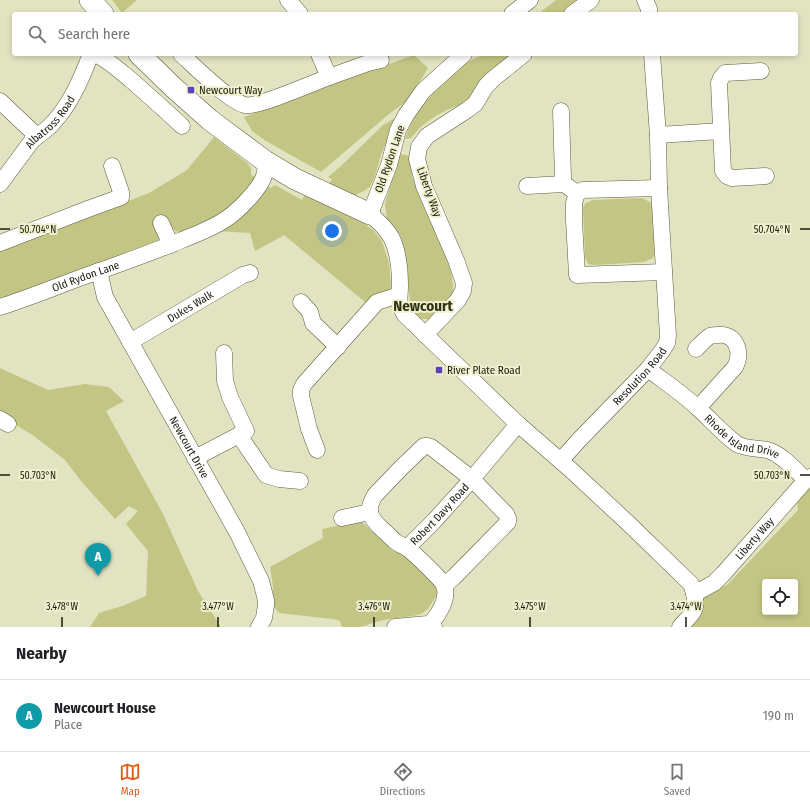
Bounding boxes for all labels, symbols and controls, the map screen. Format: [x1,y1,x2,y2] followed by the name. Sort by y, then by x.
[12,12,798,56] search box
[26,23,48,45] icon: search
[58,25,130,43] text: Search here
[199,84,263,97] place label: Newcourt Way
[186,85,196,95] marker: Newcourt Way
[22,93,77,151] street label: Albatross Road
[372,124,408,194] street label: Old Rydon Lane
[414,165,444,219] street label: Liberty Way
[322,221,342,241] your location
[20,224,56,236] text: 50.704°N
[754,224,790,236] text: 50.704°N
[50,258,121,294] street label: Old Rydon Lane
[165,287,216,325] street label: Dukes Walk
[393,297,454,315] district label: Newcourt
[610,345,669,408] street label: Resolution Road
[447,364,521,377] place label: River Plate Road
[434,365,444,375] marker: River Plate Road
[702,412,782,461] street label: Rhode Island Drive
[167,414,212,480] street label: Newcourt Drive
[20,470,56,482] text: 50.703°N
[754,470,790,482] text: 50.703°N
[407,481,471,548] street label: Robert Davy Road
[732,515,777,562] street label: Liberty Way
[85,543,111,576] pin: A
[762,579,798,615] map controls
[762,579,798,615] button: locate
[46,601,78,613] text: 3.478°W
[202,601,234,613] text: 3.477°W
[358,601,390,613] text: 3.476°W
[514,601,546,613] text: 3.475°W
[670,601,702,613] text: 3.474°W
[16,643,67,664] text: Nearby
[54,699,156,717] text: Newcourt House
[25,708,33,723] text: A
[763,708,794,723] text: 190 m
[54,717,82,732] text: Place
[119,761,141,798] tab: Map
[380,761,425,798] tab: Directions
[664,761,691,798] tab: Saved

